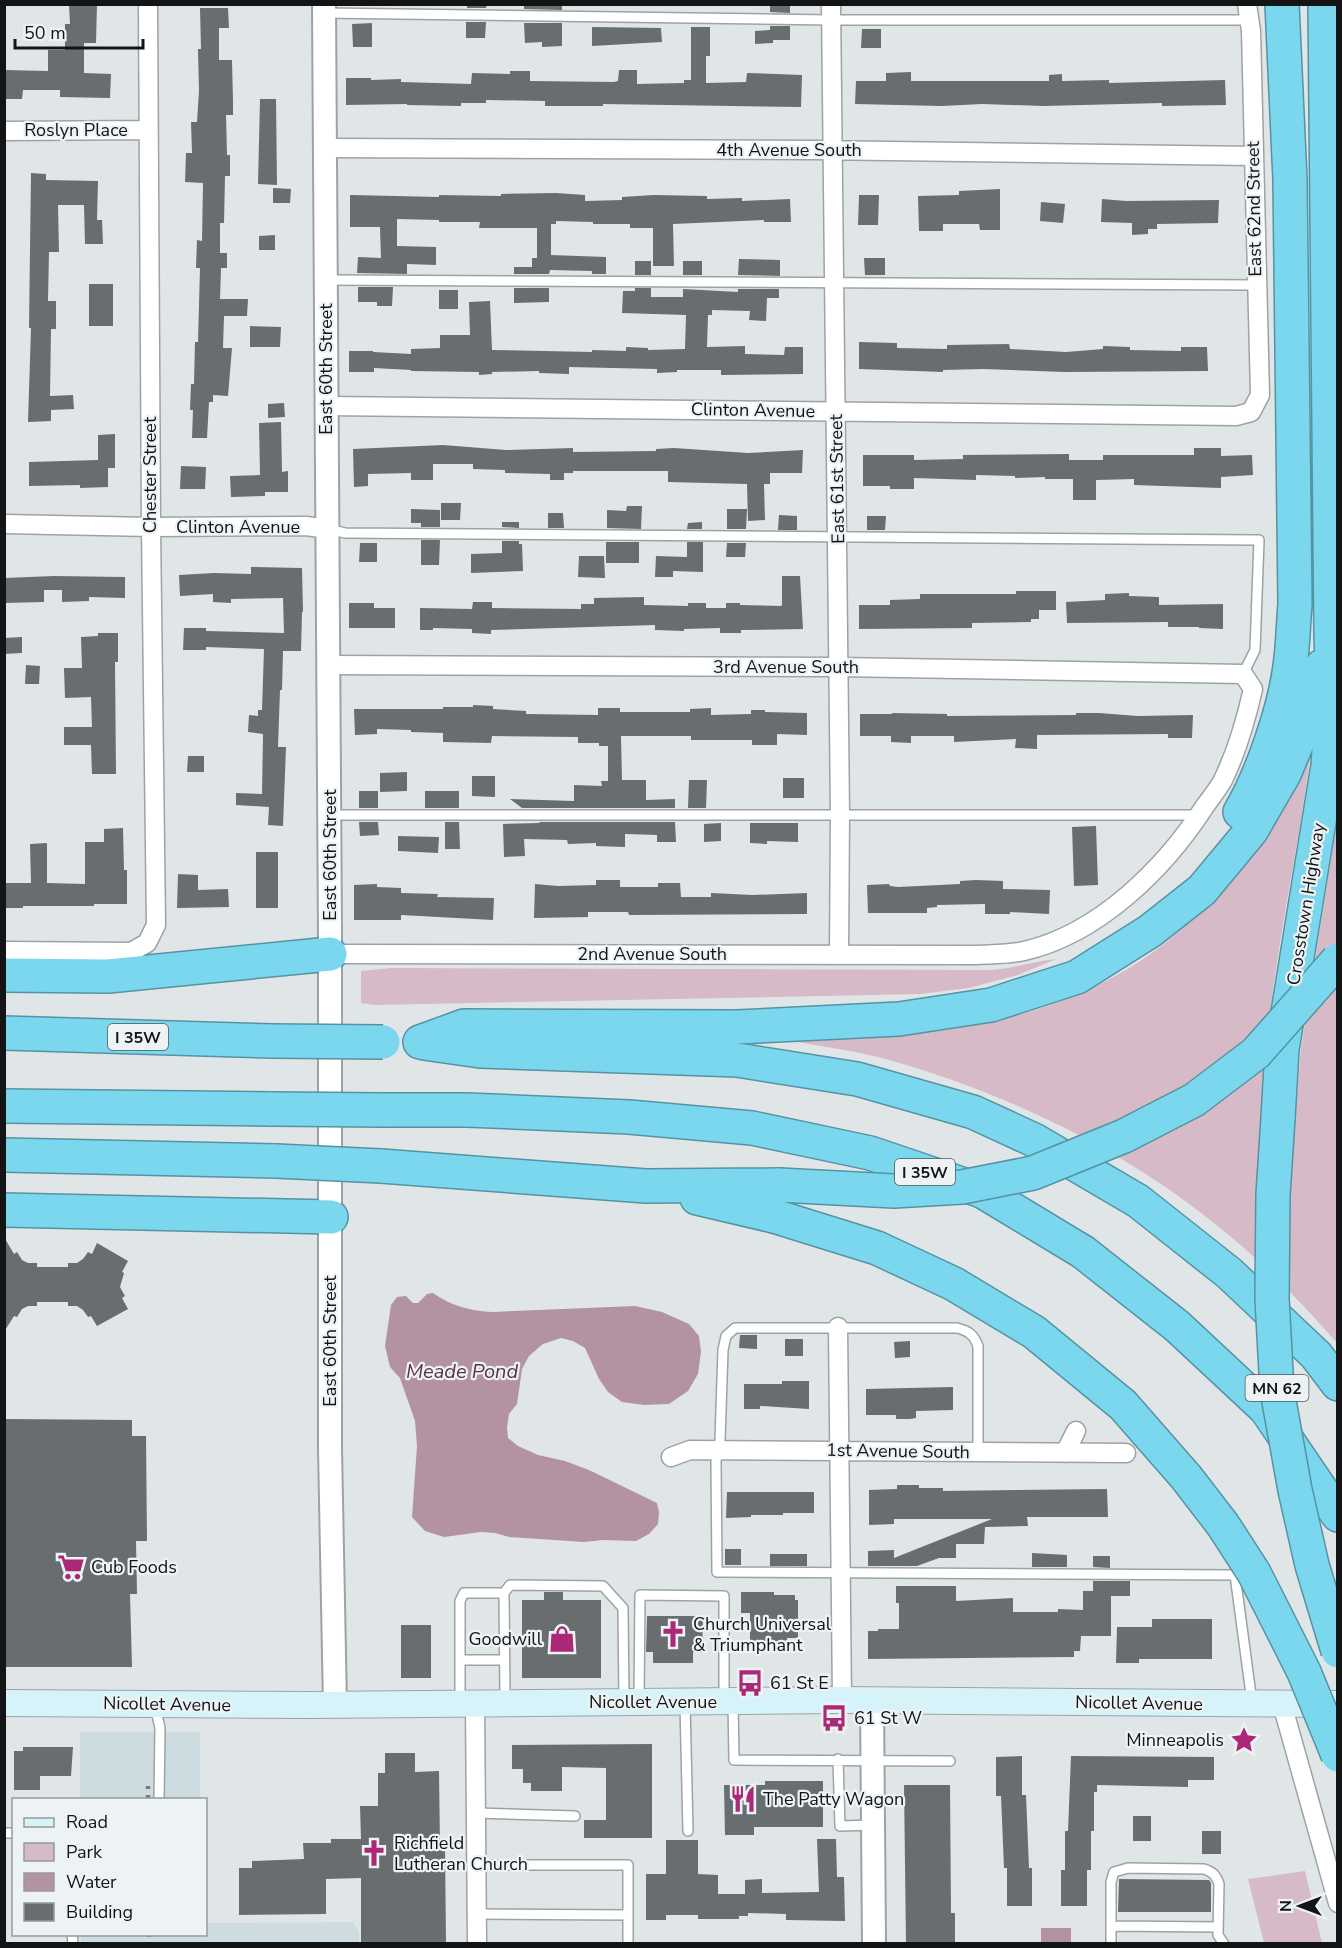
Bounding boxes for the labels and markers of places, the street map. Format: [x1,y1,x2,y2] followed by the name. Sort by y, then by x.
[56,1552,86,1582] supermarket icon: Cub Foods
[91,1555,177,1579] place label: Cub Foods
[693,1612,832,1657] place label: Church Universal & Triumphant
[658,1619,688,1649] church icon: Church Universal & Triumphant
[547,1624,577,1654] shop icon: Goodwill
[468,1627,543,1651] place label: Goodwill
[735,1668,765,1698] bus stop icon: 61 St E
[770,1671,829,1695] place label: 61 St E
[819,1703,849,1733] bus stop icon: 61 St W
[854,1706,922,1730] place label: 61 St W
[1229,1725,1259,1755] place icon: Minneapolis
[1126,1728,1224,1752] place label: Minneapolis
[728,1784,758,1814] restaurant icon: The Patty Wagon
[763,1787,904,1811] place label: The Patty Wagon
[394,1831,528,1876] place label: Richfield Lutheran Church
[359,1838,389,1868] church icon: Richfield Lutheran Church

